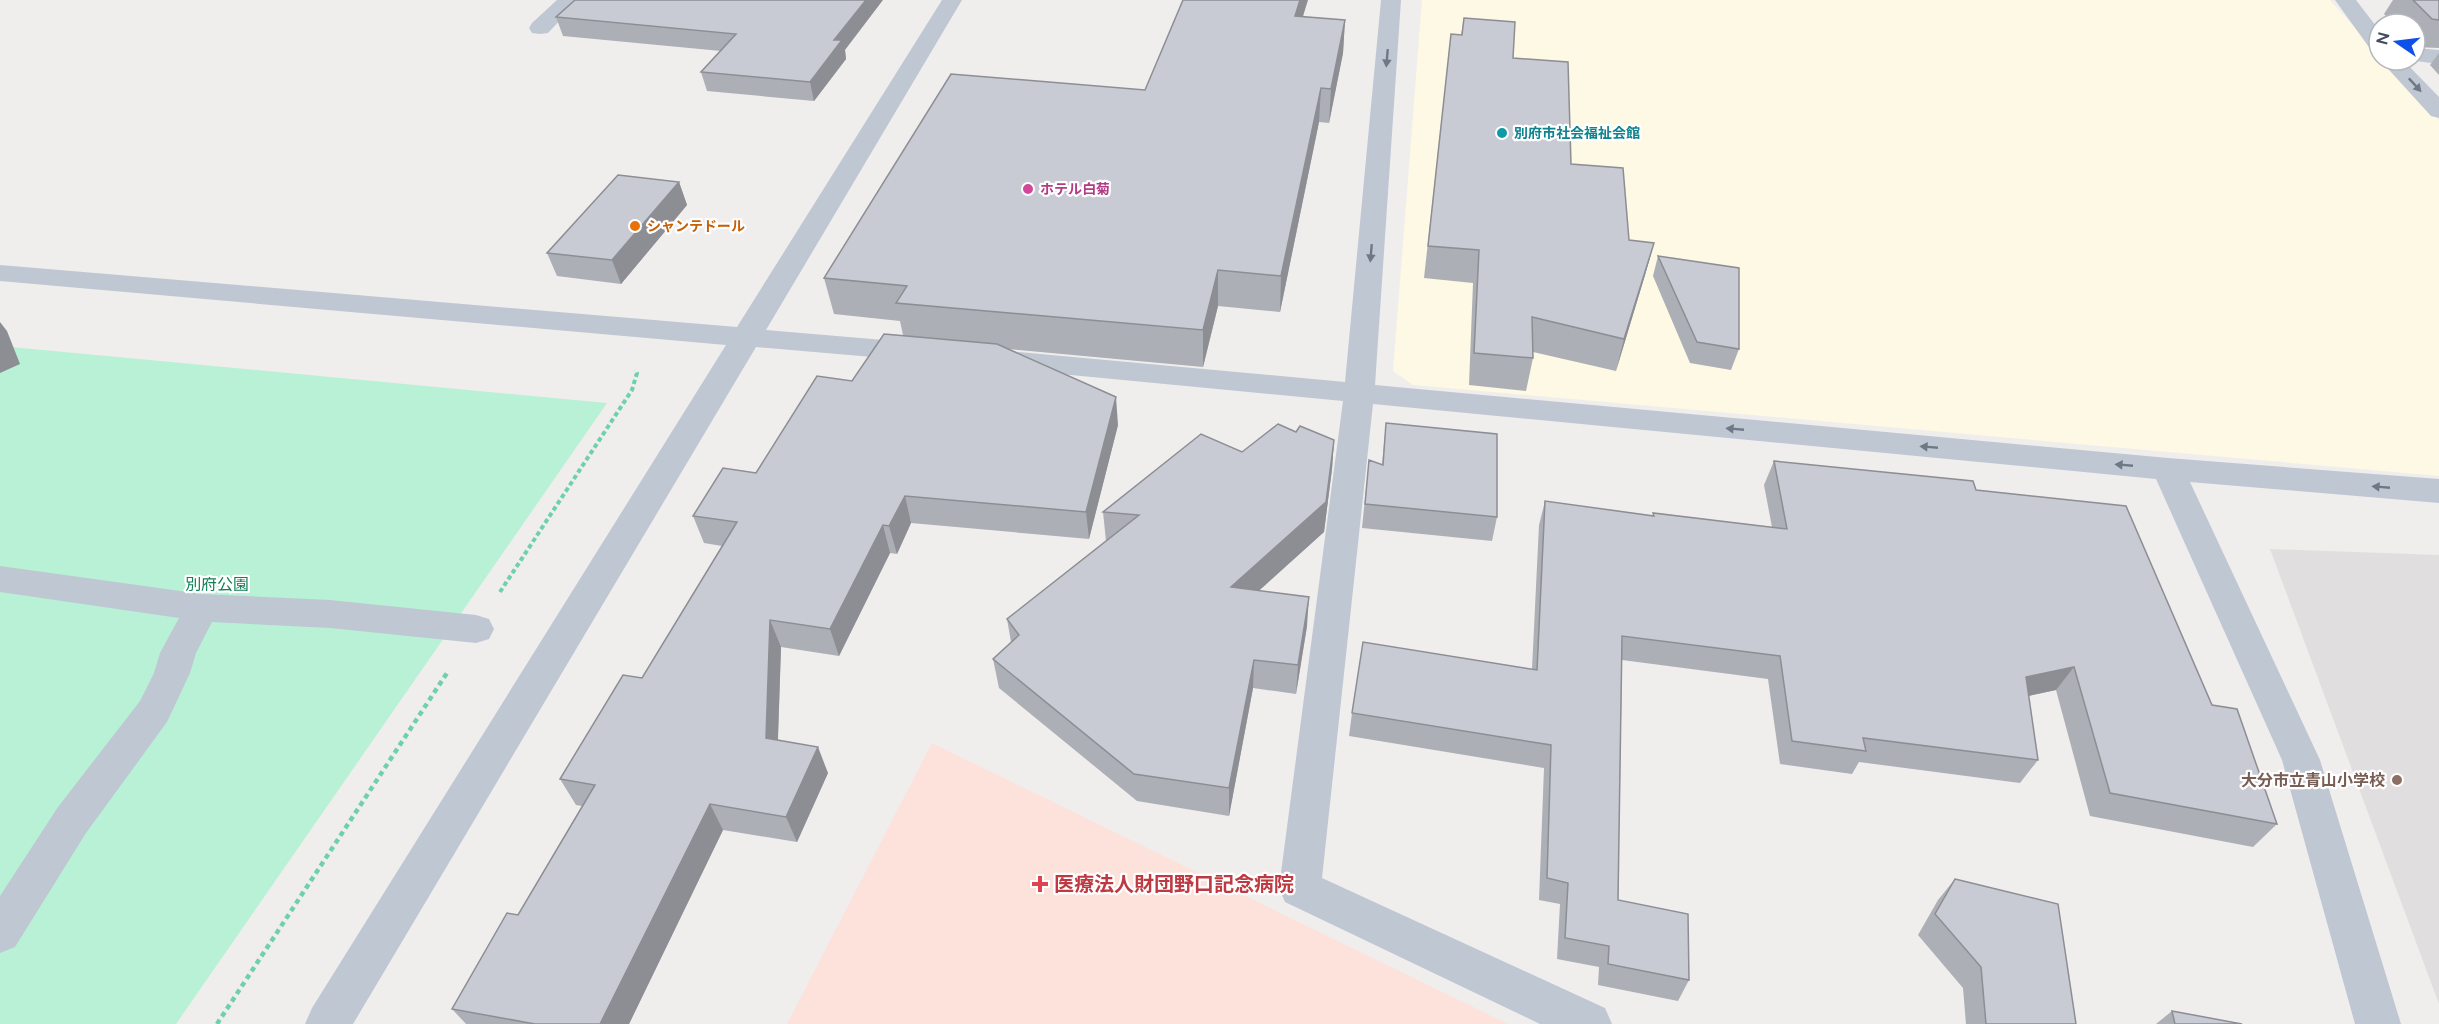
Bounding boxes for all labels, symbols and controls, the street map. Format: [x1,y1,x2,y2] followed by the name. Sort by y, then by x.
[2367,12,2427,72] north arrow
[2372,30,2394,47] text: N
[1382,49,1392,68] one-way arrow
[2408,78,2422,93] one-way arrow
[1514,125,1640,142] place label: 別府市社会福祉会館
[1495,126,1509,140] marker: 別府市社会福祉会館
[1040,181,1110,198] place label: ホテル白菊
[1021,182,1035,196] marker: ホテル白菊
[647,218,745,235] place label: シャンテドール
[628,219,642,233] marker: シャンテドール
[1366,243,1376,262] one-way arrow
[1726,424,1745,434] one-way arrow
[1920,442,1939,452] one-way arrow
[2114,460,2133,470] one-way arrow
[2371,482,2390,491] one-way arrow
[185,575,249,594] park label: 別府公園
[2241,771,2385,790] place label: 大分市立青山小学校
[2390,773,2404,787] marker: 大分市立青山小学校
[1054,872,1294,896] place label: 医療法人財団野口記念病院
[1031,875,1049,893] marker: 医療法人財団野口記念病院

